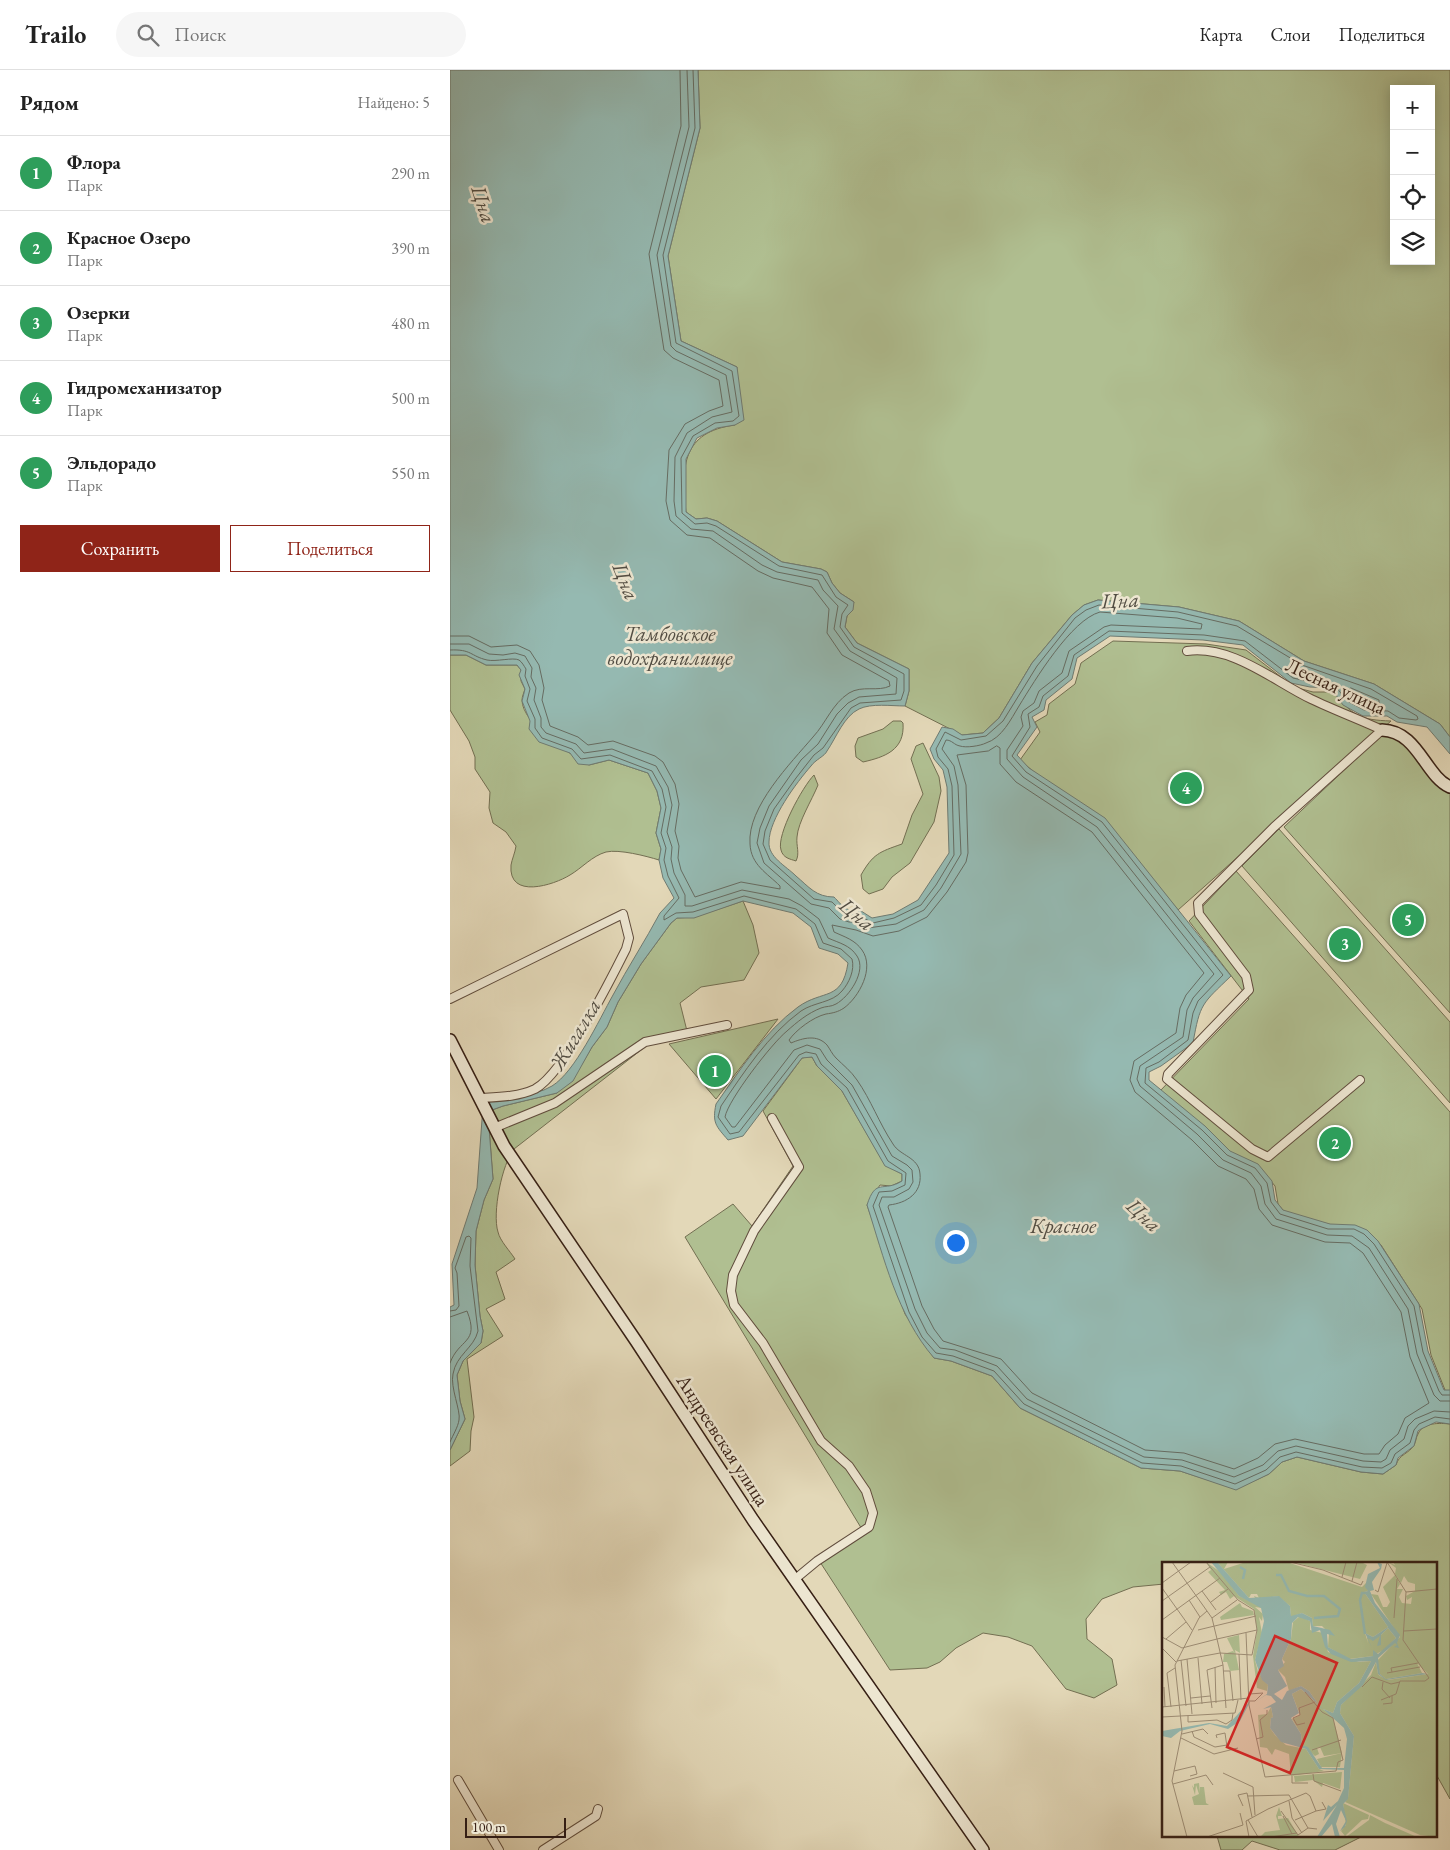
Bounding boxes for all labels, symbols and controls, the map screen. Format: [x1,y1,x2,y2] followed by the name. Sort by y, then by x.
[116,12,466,57] search box
[25,19,86,50] text: Trailo
[134,21,162,49] icon: search
[174,22,226,47] text: Поиск
[1200,23,1243,46] text: Карта
[1271,23,1310,46] text: Слои
[1338,23,1425,46] text: Поделиться
[1390,85,1435,265] map controls
[1390,85,1435,130] button: +
[20,89,79,116] text: Рядом
[358,92,430,113] text: Найдено: 5
[1390,130,1435,175] button: −
[67,150,121,175] text: Флора
[32,163,40,184] text: 1
[391,163,430,184] text: 290 m
[67,175,103,196] text: Парк
[1390,175,1435,220] button: locate
[465,181,503,226] water label: Цна
[1390,220,1435,265] button: layers
[67,225,191,250] text: Красное Озеро
[32,238,40,259] text: 2
[391,238,430,259] text: 390 m
[67,250,103,271] text: Парк
[67,300,130,325] text: Озерки
[32,313,40,334] text: 3
[391,313,430,334] text: 480 m
[67,325,103,346] text: Парк
[67,375,222,400] text: Гидромеханизатор
[32,388,40,409] text: 4
[391,388,430,409] text: 500 m
[67,400,103,421] text: Парк
[67,450,156,475] text: Эльдорадо
[32,463,40,484] text: 5
[391,463,430,484] text: 550 m
[67,475,103,496] text: Парк
[20,525,220,572] button: Сохранить
[230,525,430,572] button: Поделиться
[606,558,646,604] water label: Цна
[1099,586,1140,615] water label: Цна
[607,620,733,671] water label: Тамбовское водохранилище
[1282,651,1390,721] street label: Лесная улица
[1170,769,1202,807] pin: 4
[833,891,880,936] water label: Цна
[1392,901,1424,939] pin: 5
[1329,925,1361,963] pin: 3
[542,994,606,1076] water label: Жигалка
[699,1052,731,1090] pin: 1
[1319,1124,1351,1162] pin: 2
[1120,1192,1167,1238] water label: Цна
[1029,1212,1097,1239] water label: Красное
[943,1230,969,1256] your location
[670,1368,775,1511] street label: Андреевская улица
[1162,1562,1438,1838] inset map
[465,1815,566,1838] scale bar
[472,1818,506,1836] text: 100 m

